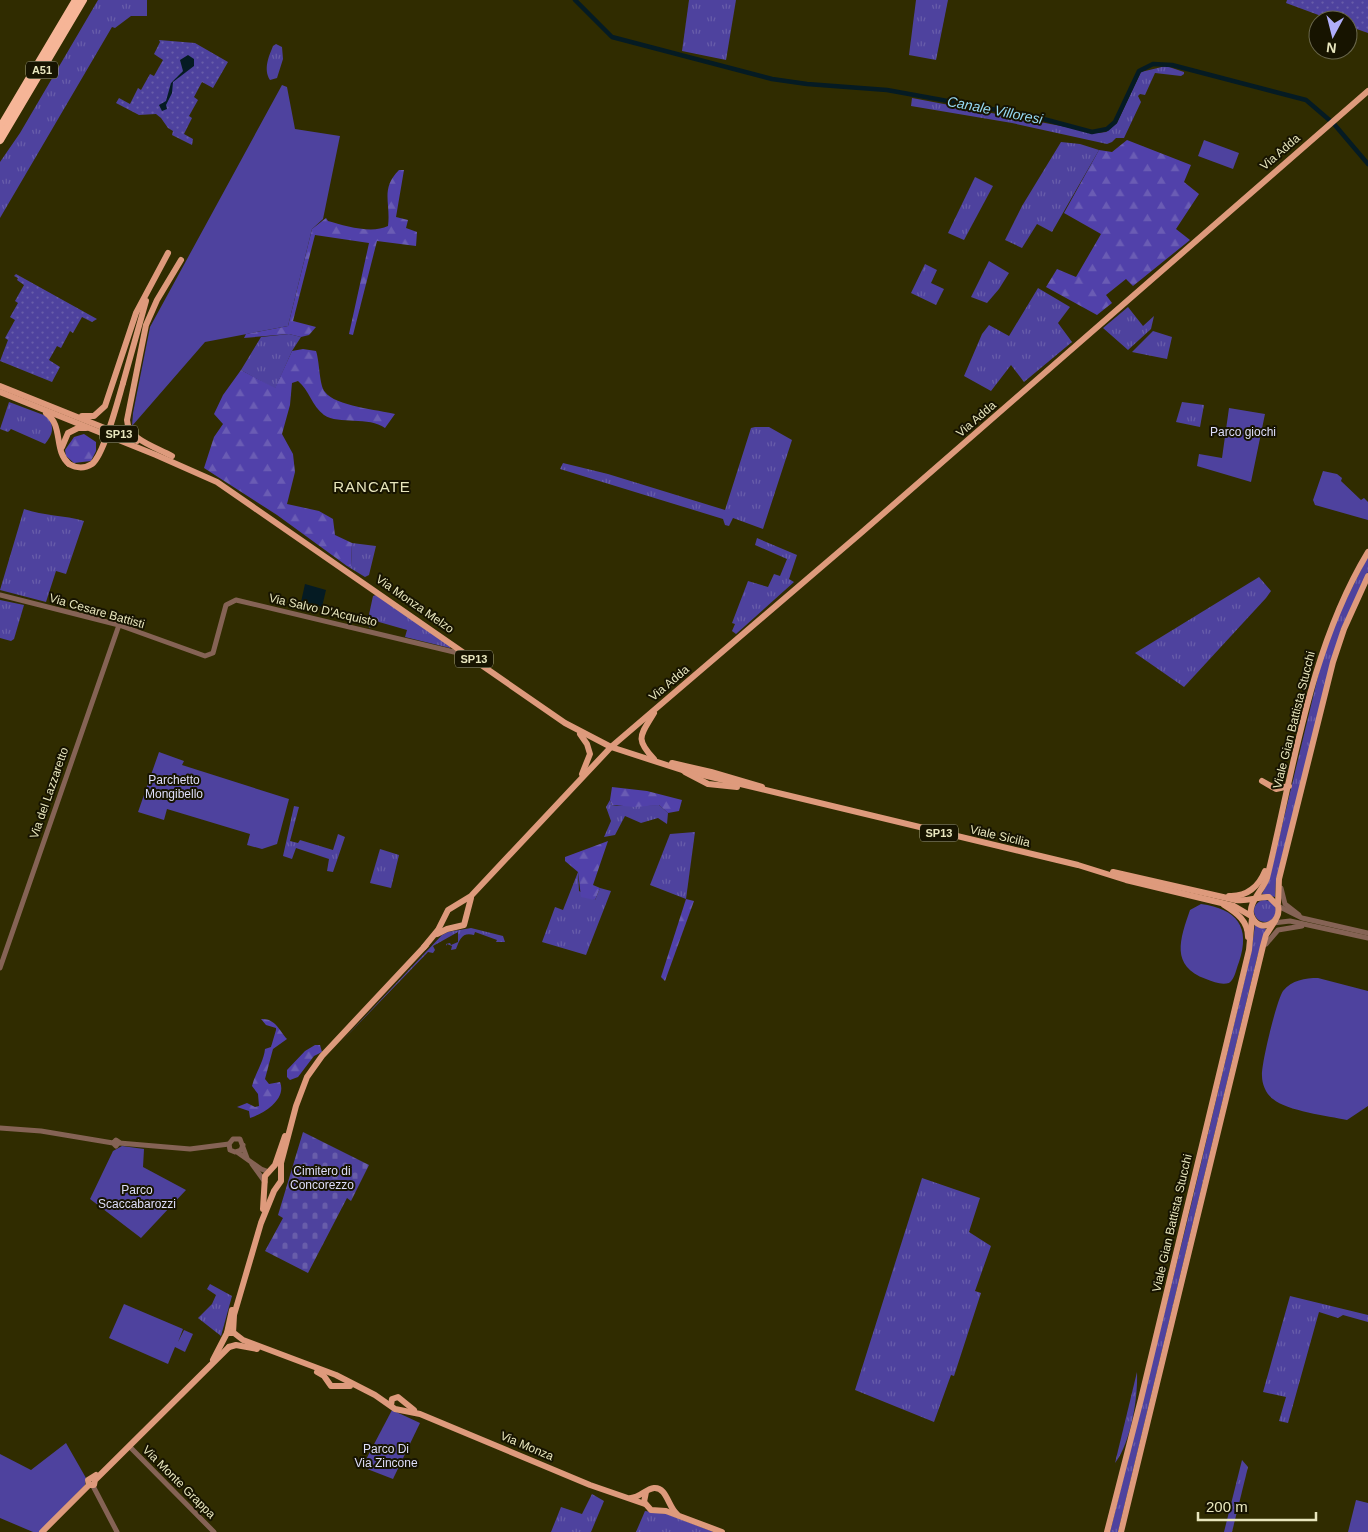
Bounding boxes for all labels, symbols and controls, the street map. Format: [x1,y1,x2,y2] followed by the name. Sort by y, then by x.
[1308,10,1358,60] north arrow
[1325,39,1337,56] text: N
[26,62,58,78] road number: A51
[946,93,1045,127] water label: Canale Villoresi
[1257,131,1303,173] street label: Via Adda
[953,398,999,440] street label: Via Adda
[1210,425,1276,439] park label: Parco giochi
[100,426,138,442] road number: SP13
[333,478,411,495] district label: RANCATE
[373,572,457,636] street label: Via Monza Melzo
[48,591,146,631] street label: Via Cesare Battisti
[267,591,379,629] street label: Via Salvo D'Acquisto
[1270,650,1318,790] street label: Viale Gian Battista Stucchi
[455,651,493,668] road number: SP13
[646,662,692,704] street label: Via Adda
[27,745,71,841] street label: Via del Lazzaretto
[145,773,203,801] park label: Parchetto Mongibello
[969,822,1032,850] street label: Viale Sicilia
[920,824,958,841] road number: SP13
[1149,1153,1195,1293] street label: Viale Gian Battista Stucchi
[290,1164,354,1192] park label: Cimitero di Concorezzo
[98,1183,176,1211] park label: Parco Scaccabarozzi
[498,1429,556,1464] street label: Via Monza
[354,1442,418,1470] park label: Parco Di Via Zincone
[140,1443,219,1522] street label: Via Monte Grappa
[1198,1490,1316,1522] scale bar
[1206,1498,1248,1515] text: 200 m

